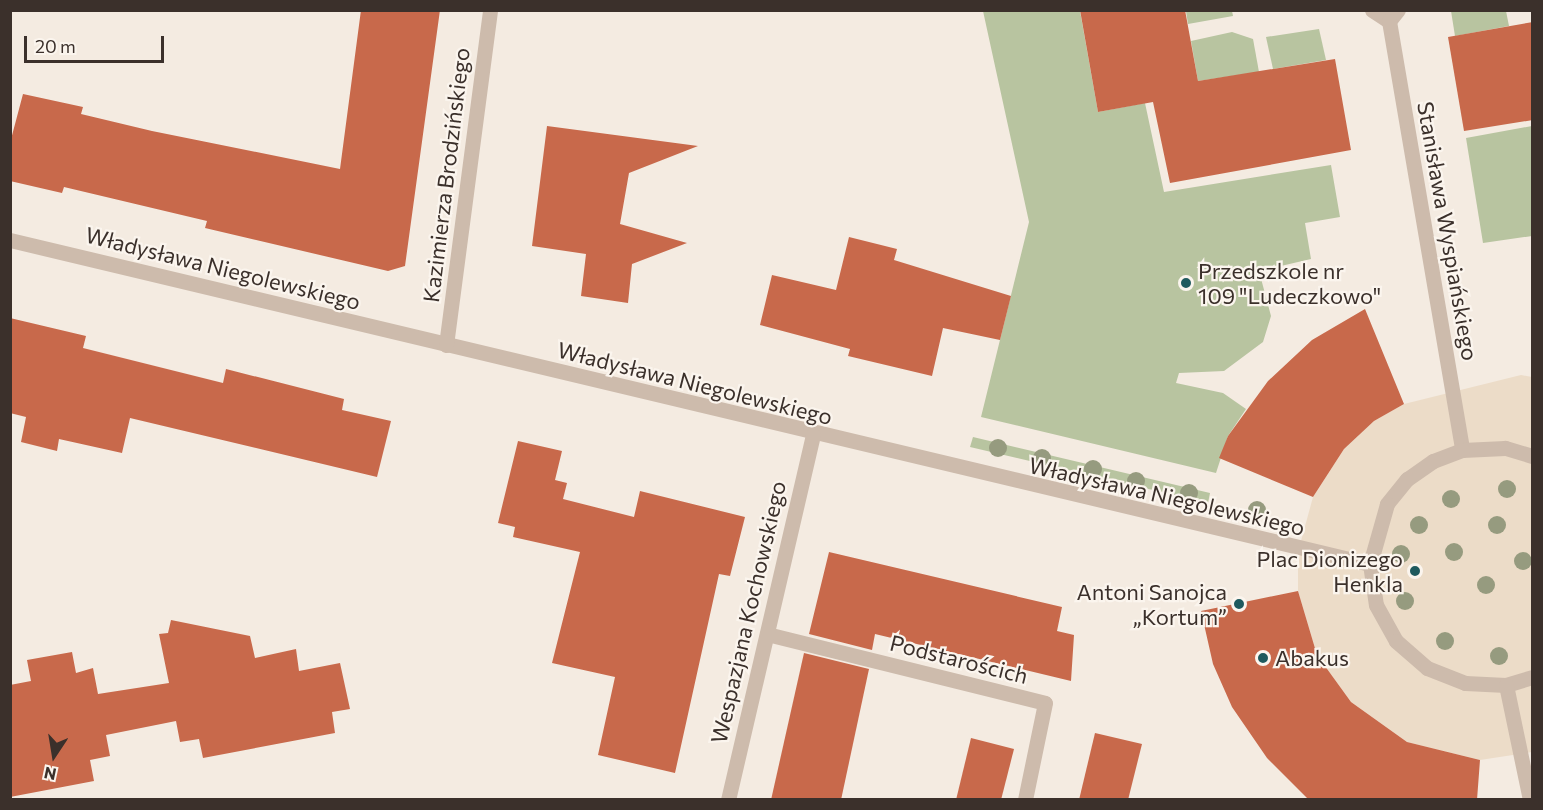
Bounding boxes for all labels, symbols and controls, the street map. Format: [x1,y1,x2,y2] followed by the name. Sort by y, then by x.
[27,24,166,62] scale bar
[35,35,76,57] text: 20 m
[417,46,475,304] street label: Kazimierza Brodzińskiego
[1412,100,1484,362] street label: Stanisława Wyspiańskiego
[83,221,363,315] street label: Władysława Niegolewskiego
[1198,257,1381,308] place label: Przedszkole nr 109 "Ludeczkowo"
[1179,276,1193,290] marker: Przedszkole nr 109 "Ludeczkowo"
[555,336,835,430] street label: Władysława Niegolewskiego
[1026,451,1308,541] street label: Władysława Niegolewskiego
[705,478,791,746] street label: Wespazjana Kochowskiego
[1256,545,1403,596] place label: Plac Dionizego Henkla
[1408,564,1422,578] marker: Plac Dionizego Henkla
[1077,578,1227,630] place label: Antoni Sanojca „Kortum”
[1232,597,1246,611] marker: Antoni Sanojca „Kortum”
[887,629,1031,689] street label: Podstarościch
[1275,645,1349,671] place label: Abakus
[1256,651,1270,665] marker: Abakus
[24,726,84,786] north arrow
[42,764,58,785] text: N

